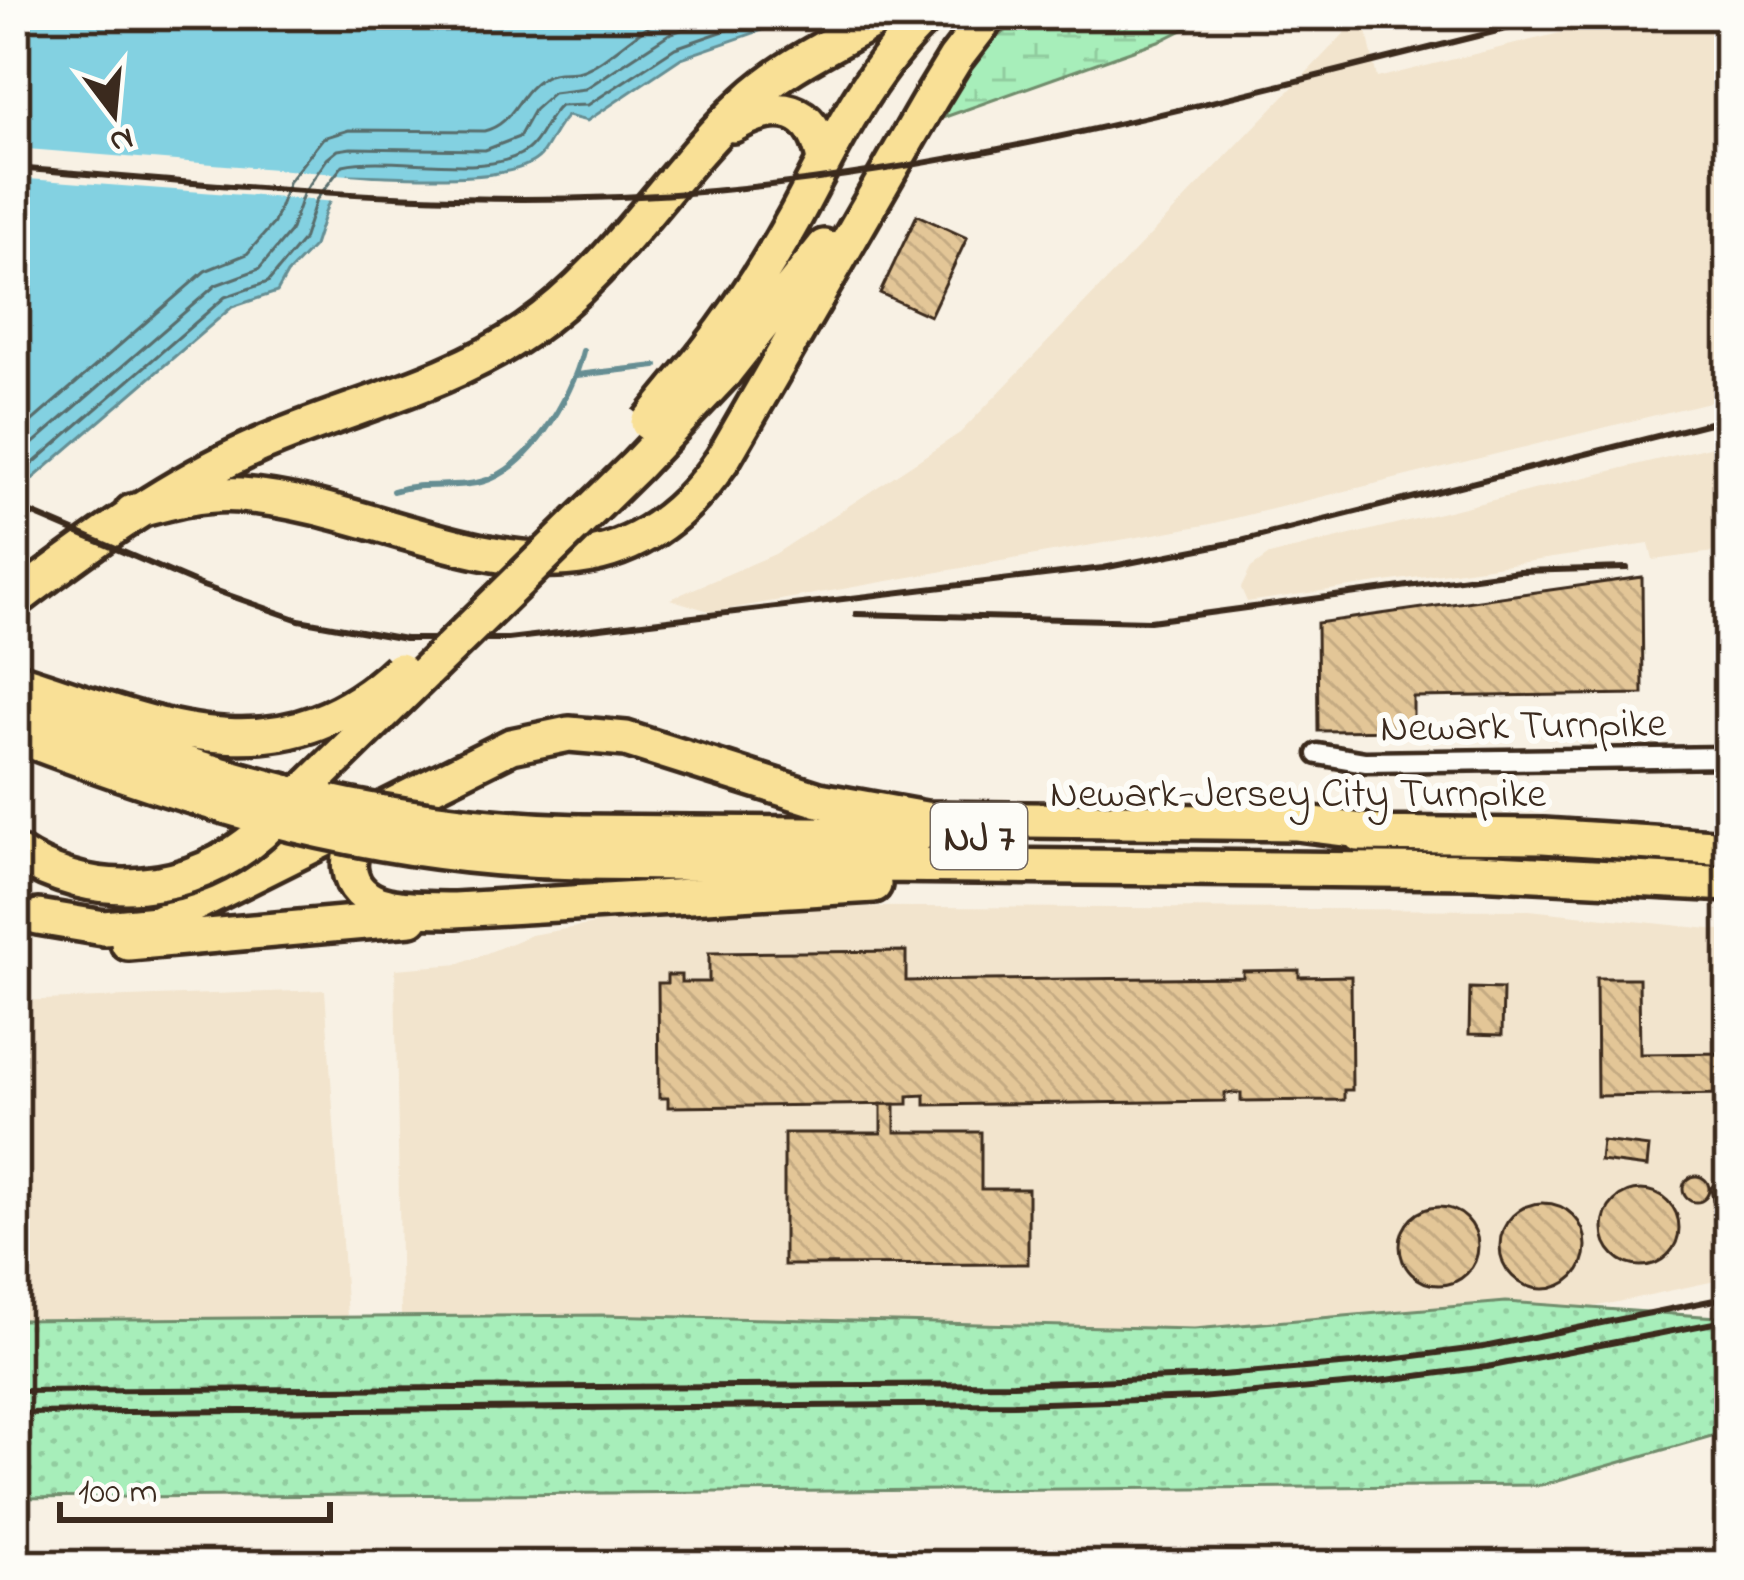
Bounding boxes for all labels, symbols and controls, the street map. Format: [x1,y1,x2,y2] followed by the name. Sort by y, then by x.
[54,54,174,174] north arrow
[104,113,138,165] text: N
[1380,695,1667,760] street label: Newark Turnpike
[1050,765,1546,826] street label: Newark-Jersey City Turnpike
[931,803,1027,869] road number: NJ 7
[60,1448,330,1522] scale bar
[78,1467,158,1520] text: 100 m

